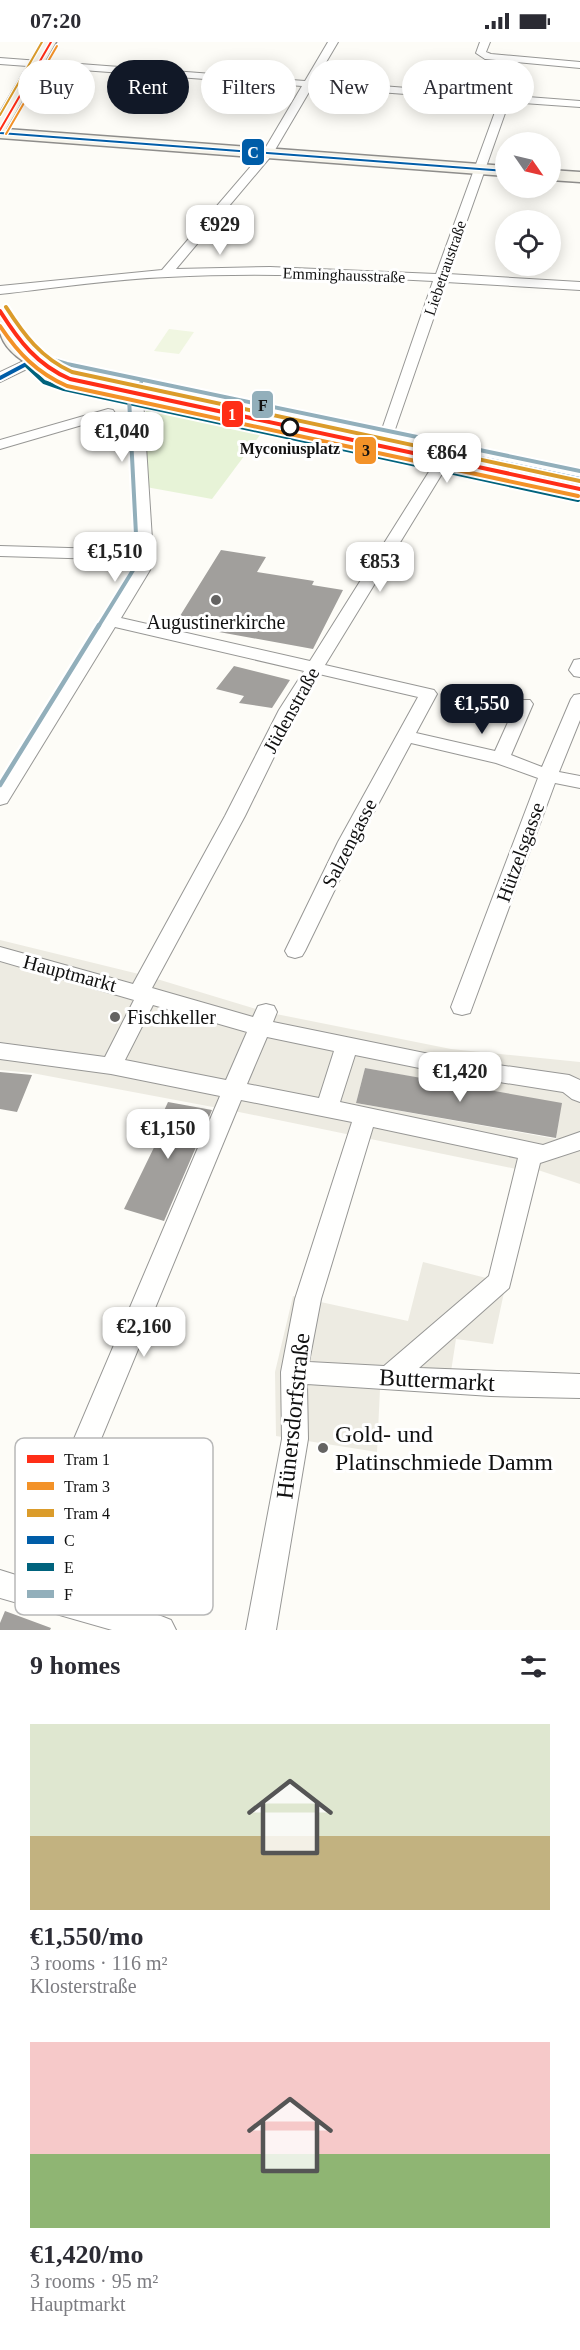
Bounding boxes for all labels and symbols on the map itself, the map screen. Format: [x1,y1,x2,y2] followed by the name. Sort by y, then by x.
[495,132,561,198] north arrow
[241,138,265,166] line badge: C
[247,144,259,161] text: C
[184,205,256,256] pin: €929
[421,218,469,318] street label: Liebetraustraße
[282,264,406,287] street label: Emminghausstraße
[251,390,274,419] line badge: F
[258,397,268,414] text: F
[221,400,244,428] line badge: 1
[228,406,236,423] text: 1
[73,412,171,463] pin: €1,040
[281,418,299,436] marker: Myconiusplatz
[411,433,483,484] pin: €864
[354,436,377,465] line badge: 3
[240,440,340,458] place label: Myconiusplatz
[362,442,370,459] text: 3
[66,532,164,583] pin: €1,510
[344,542,416,593] pin: €853
[209,593,223,607] marker: Augustinerkirche
[147,611,286,634] place label: Augustinerkirche
[258,663,324,757] street label: Jüdenstraße
[433,684,531,735] pin: €1,550
[317,795,382,892] street label: Salzengasse
[492,799,549,905] street label: Hützelsgasse
[21,950,119,997] street label: Hauptmarkt
[127,1006,216,1028] place label: Fischkeller
[108,1010,122,1024] marker: Fischkeller
[411,1052,509,1103] pin: €1,420
[119,1109,217,1160] pin: €1,150
[95,1307,193,1358] pin: €2,160
[271,1332,315,1500] street label: Hünersdorfstraße
[378,1364,496,1396] street label: Buttermarkt
[335,1421,553,1475] place label: Gold- und Platinschmiede Damm
[15,1438,213,1615] legend
[316,1441,330,1455] marker: Gold- und Platinschmiede Damm
[64,1451,110,1468] text: Tram 1
[64,1478,110,1495] text: Tram 3
[64,1505,110,1522] text: Tram 4
[64,1532,75,1549] text: C
[64,1559,74,1576] text: E
[64,1586,73,1603] text: F

